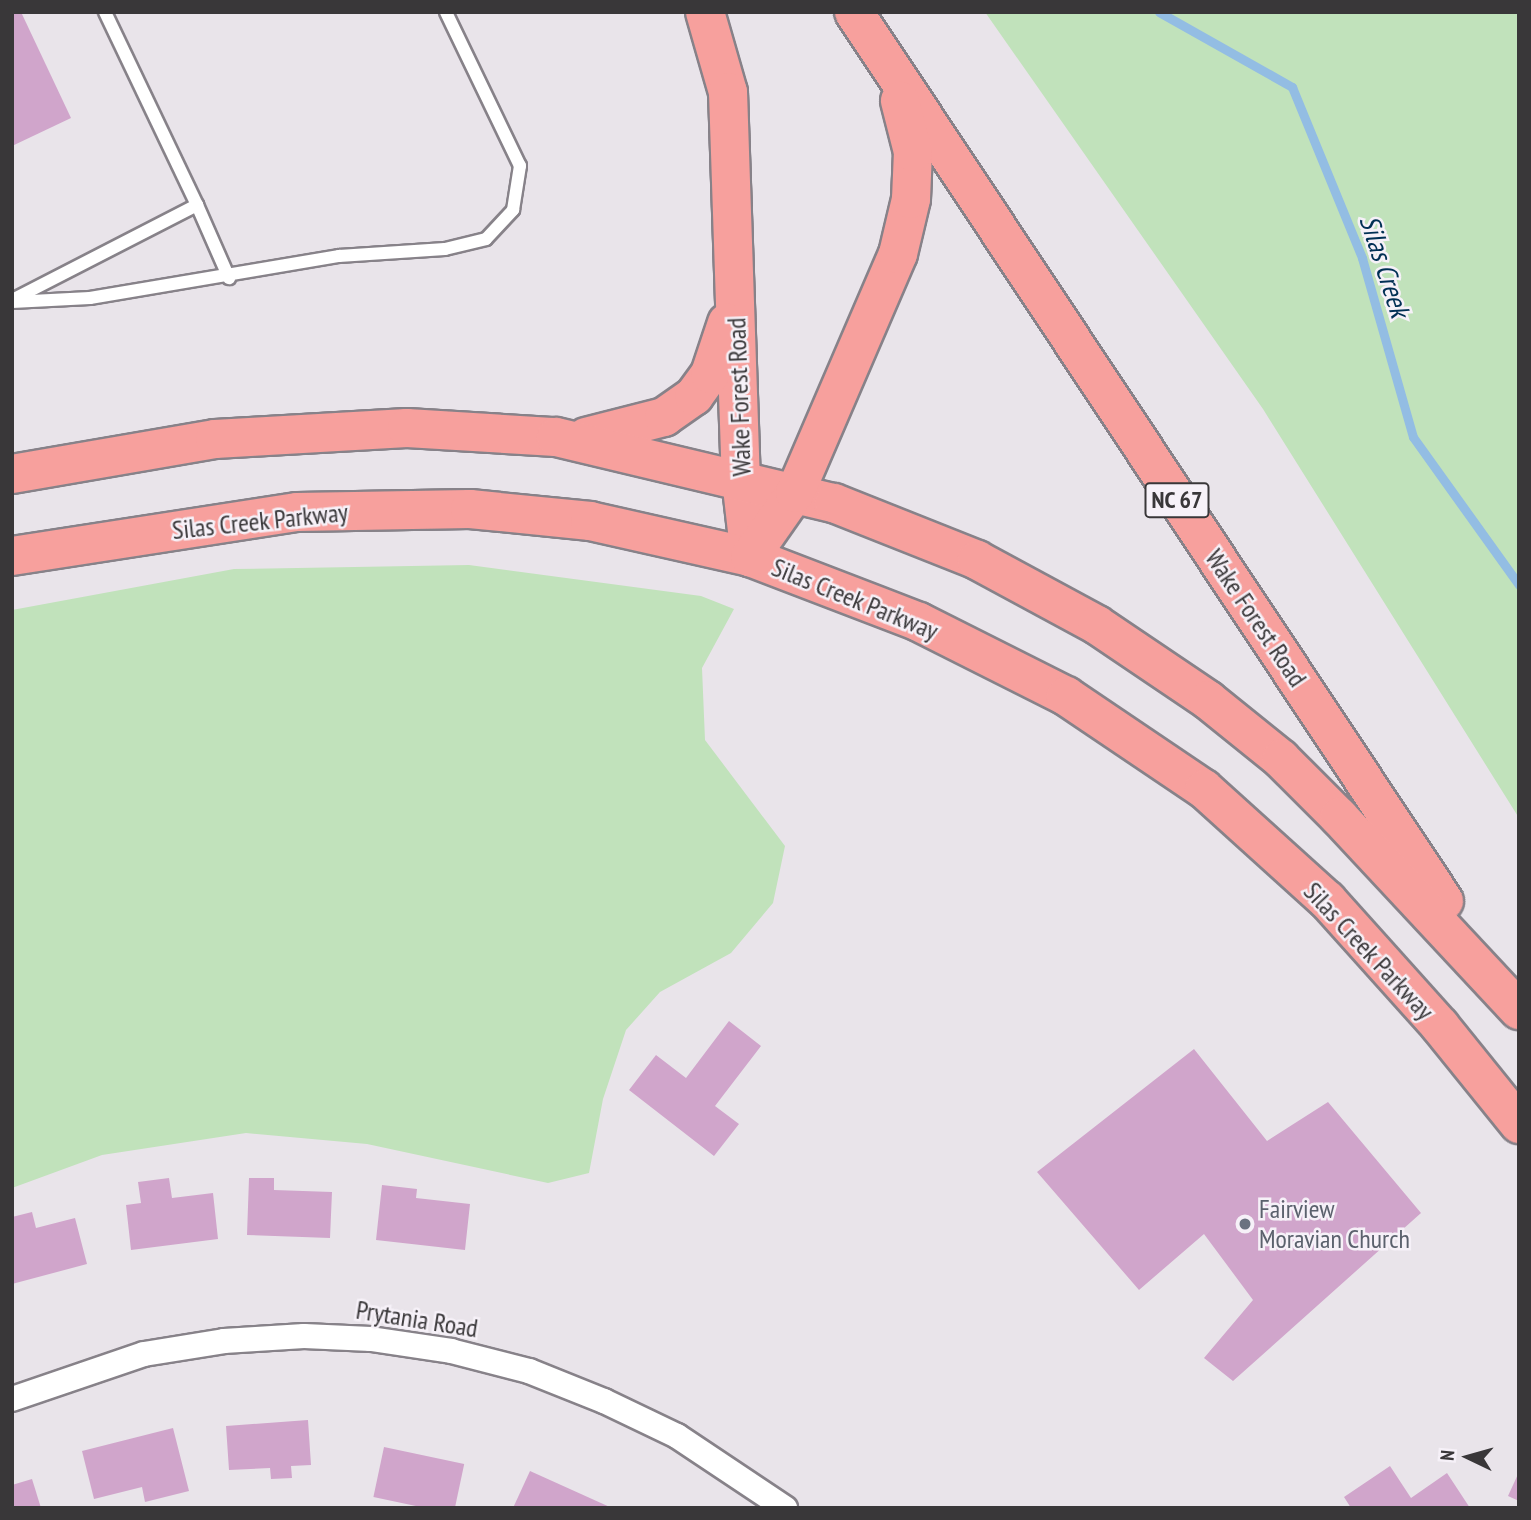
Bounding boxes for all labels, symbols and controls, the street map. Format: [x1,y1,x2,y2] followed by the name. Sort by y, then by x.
[1353,211,1417,321] water label: Silas Creek
[721,317,757,477] street label: Wake Forest Road
[1144,480,1210,520] road number: NC 67
[170,496,350,546] street label: Silas Creek Parkway
[1199,543,1313,693] street label: Wake Forest Road
[767,551,943,647] street label: Silas Creek Parkway
[1297,876,1441,1026] street label: Silas Creek Parkway
[1259,1193,1410,1254] place label: Fairview Moravian Church
[1237,1216,1253,1232] marker: Fairview Moravian Church
[354,1294,480,1344] street label: Prytania Road
[1433,1422,1503,1492] north arrow
[1435,1449,1459,1461] text: N

